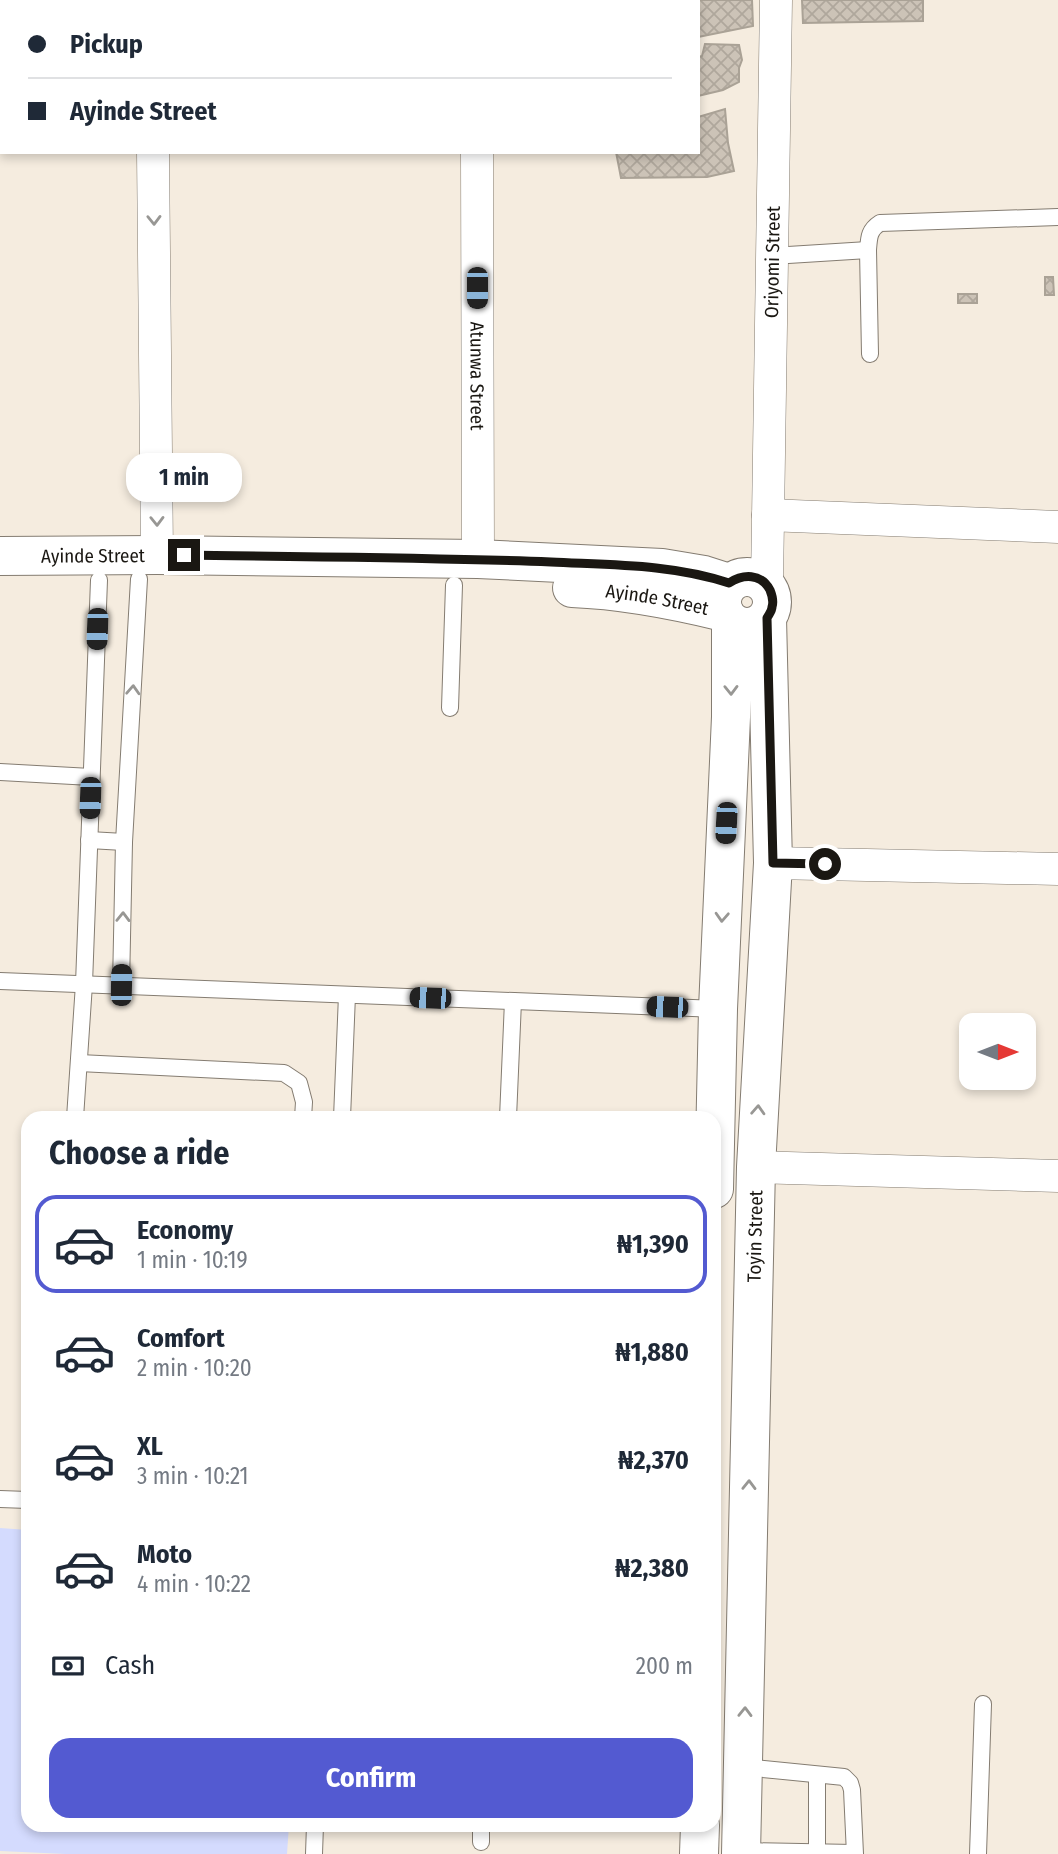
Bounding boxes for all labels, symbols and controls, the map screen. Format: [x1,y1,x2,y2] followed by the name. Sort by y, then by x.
[70,29,143,60] text: Pickup
[70,96,217,127] text: Ayinde Street
[760,205,785,318] street label: Oriyomi Street
[146,216,162,226] one-way arrow
[467,267,488,309] car
[465,322,489,431] street label: Atunwa Street
[126,454,242,503] callout: 1 min
[159,463,209,491] text: 1 min
[149,517,165,527] one-way arrow
[168,539,200,571] route end
[41,544,146,568] street label: Ayinde Street
[605,579,712,620] street label: Ayinde Street
[86,608,109,650] car
[126,684,141,695] one-way arrow
[723,685,738,696] one-way arrow
[79,777,102,819] car
[715,801,738,845] car
[809,848,841,880] route start
[115,911,131,922] one-way arrow
[715,912,730,923] one-way arrow
[111,964,132,1006] car
[409,987,452,1009] car
[646,996,689,1018] car
[959,1013,1036,1090] north arrow
[959,1013,1036,1090] map controls
[751,1105,766,1116] one-way arrow
[49,1134,230,1172] text: Choose a ride
[742,1189,768,1283] street label: Toyin Street
[53,1213,116,1276] icon: car
[137,1215,233,1246] text: Economy
[617,1229,689,1260] text: ₦1,390
[137,1246,248,1274] text: 1 min · 10:19
[53,1321,116,1384] icon: car
[137,1323,225,1354] text: Comfort
[615,1337,689,1368] text: ₦1,880
[137,1354,252,1382] text: 2 min · 10:20
[53,1429,116,1492] icon: car
[137,1431,163,1462] text: XL
[618,1445,689,1476] text: ₦2,370
[137,1462,249,1490] text: 3 min · 10:21
[741,1479,757,1490] one-way arrow
[53,1537,116,1600] icon: car
[137,1539,192,1570] text: Moto
[615,1553,689,1584] text: ₦2,380
[137,1570,251,1598] text: 4 min · 10:22
[49,1647,87,1685] icon: cash
[105,1650,155,1681] text: Cash
[636,1652,693,1680] text: 200 m
[737,1707,752,1718] one-way arrow
[49,1738,693,1818] button: Confirm

